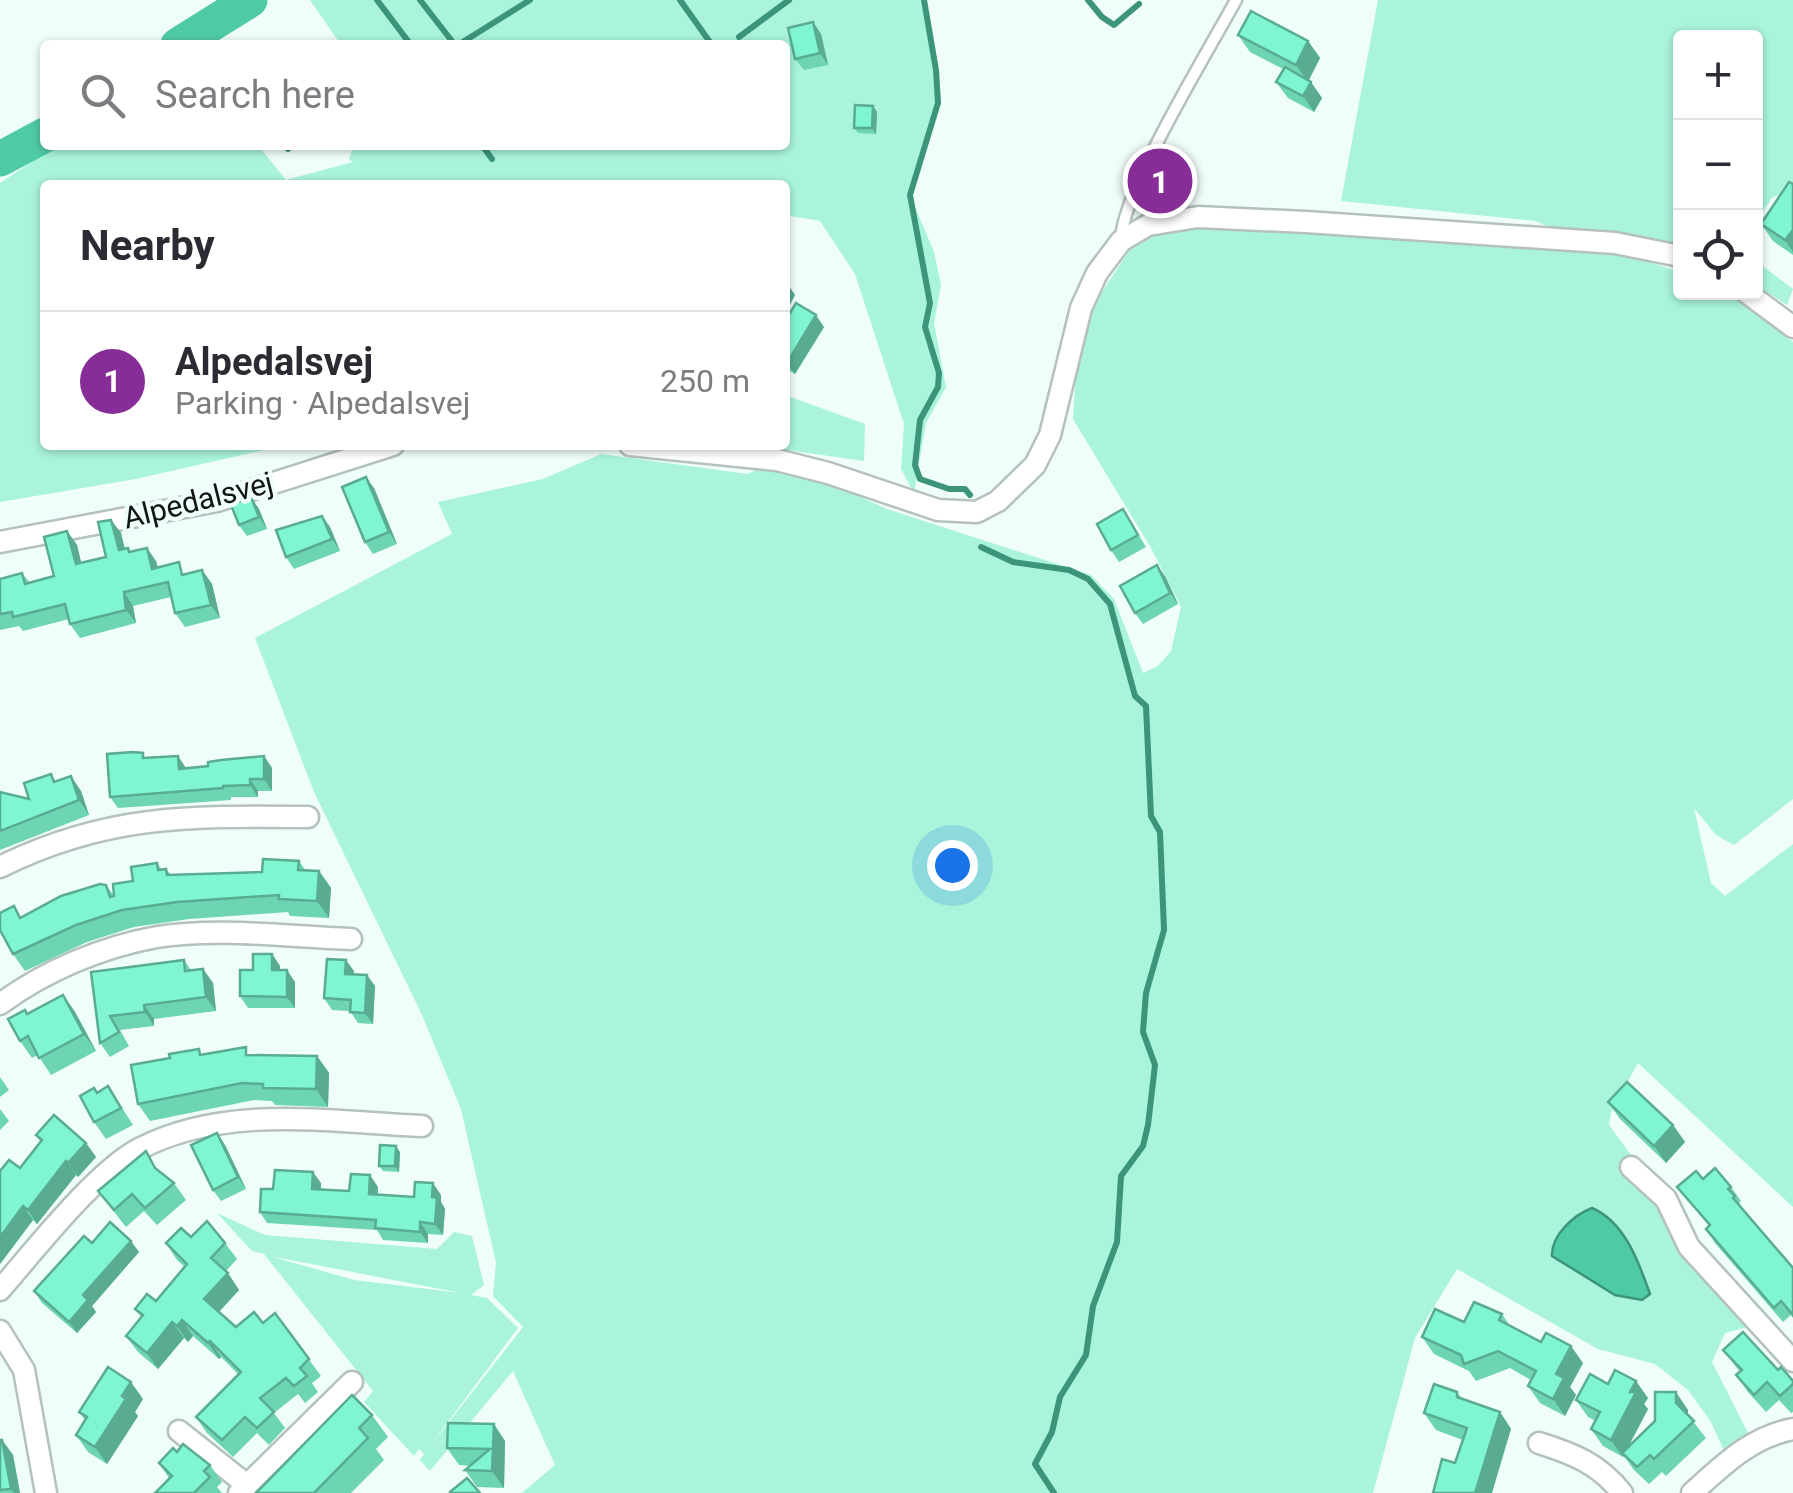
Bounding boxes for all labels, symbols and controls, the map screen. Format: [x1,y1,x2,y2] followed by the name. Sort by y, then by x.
[1673,30,1763,300] map controls
[1673,30,1763,120] button: +
[40,40,790,150] search box
[75,68,130,123] icon: search
[155,73,355,117] text: Search here
[1673,120,1763,210] button: −
[1128,144,1192,218] pin: 1
[1673,210,1763,300] button: locate
[80,221,215,270] text: Nearby
[175,340,373,384] text: Alpedalsvej
[103,362,122,400] text: 1
[660,362,750,400] text: 250 m
[175,384,470,422] text: Parking · Alpedalsvej
[120,465,276,535] street label: Alpedalsvej
[927,840,978,891] your location

